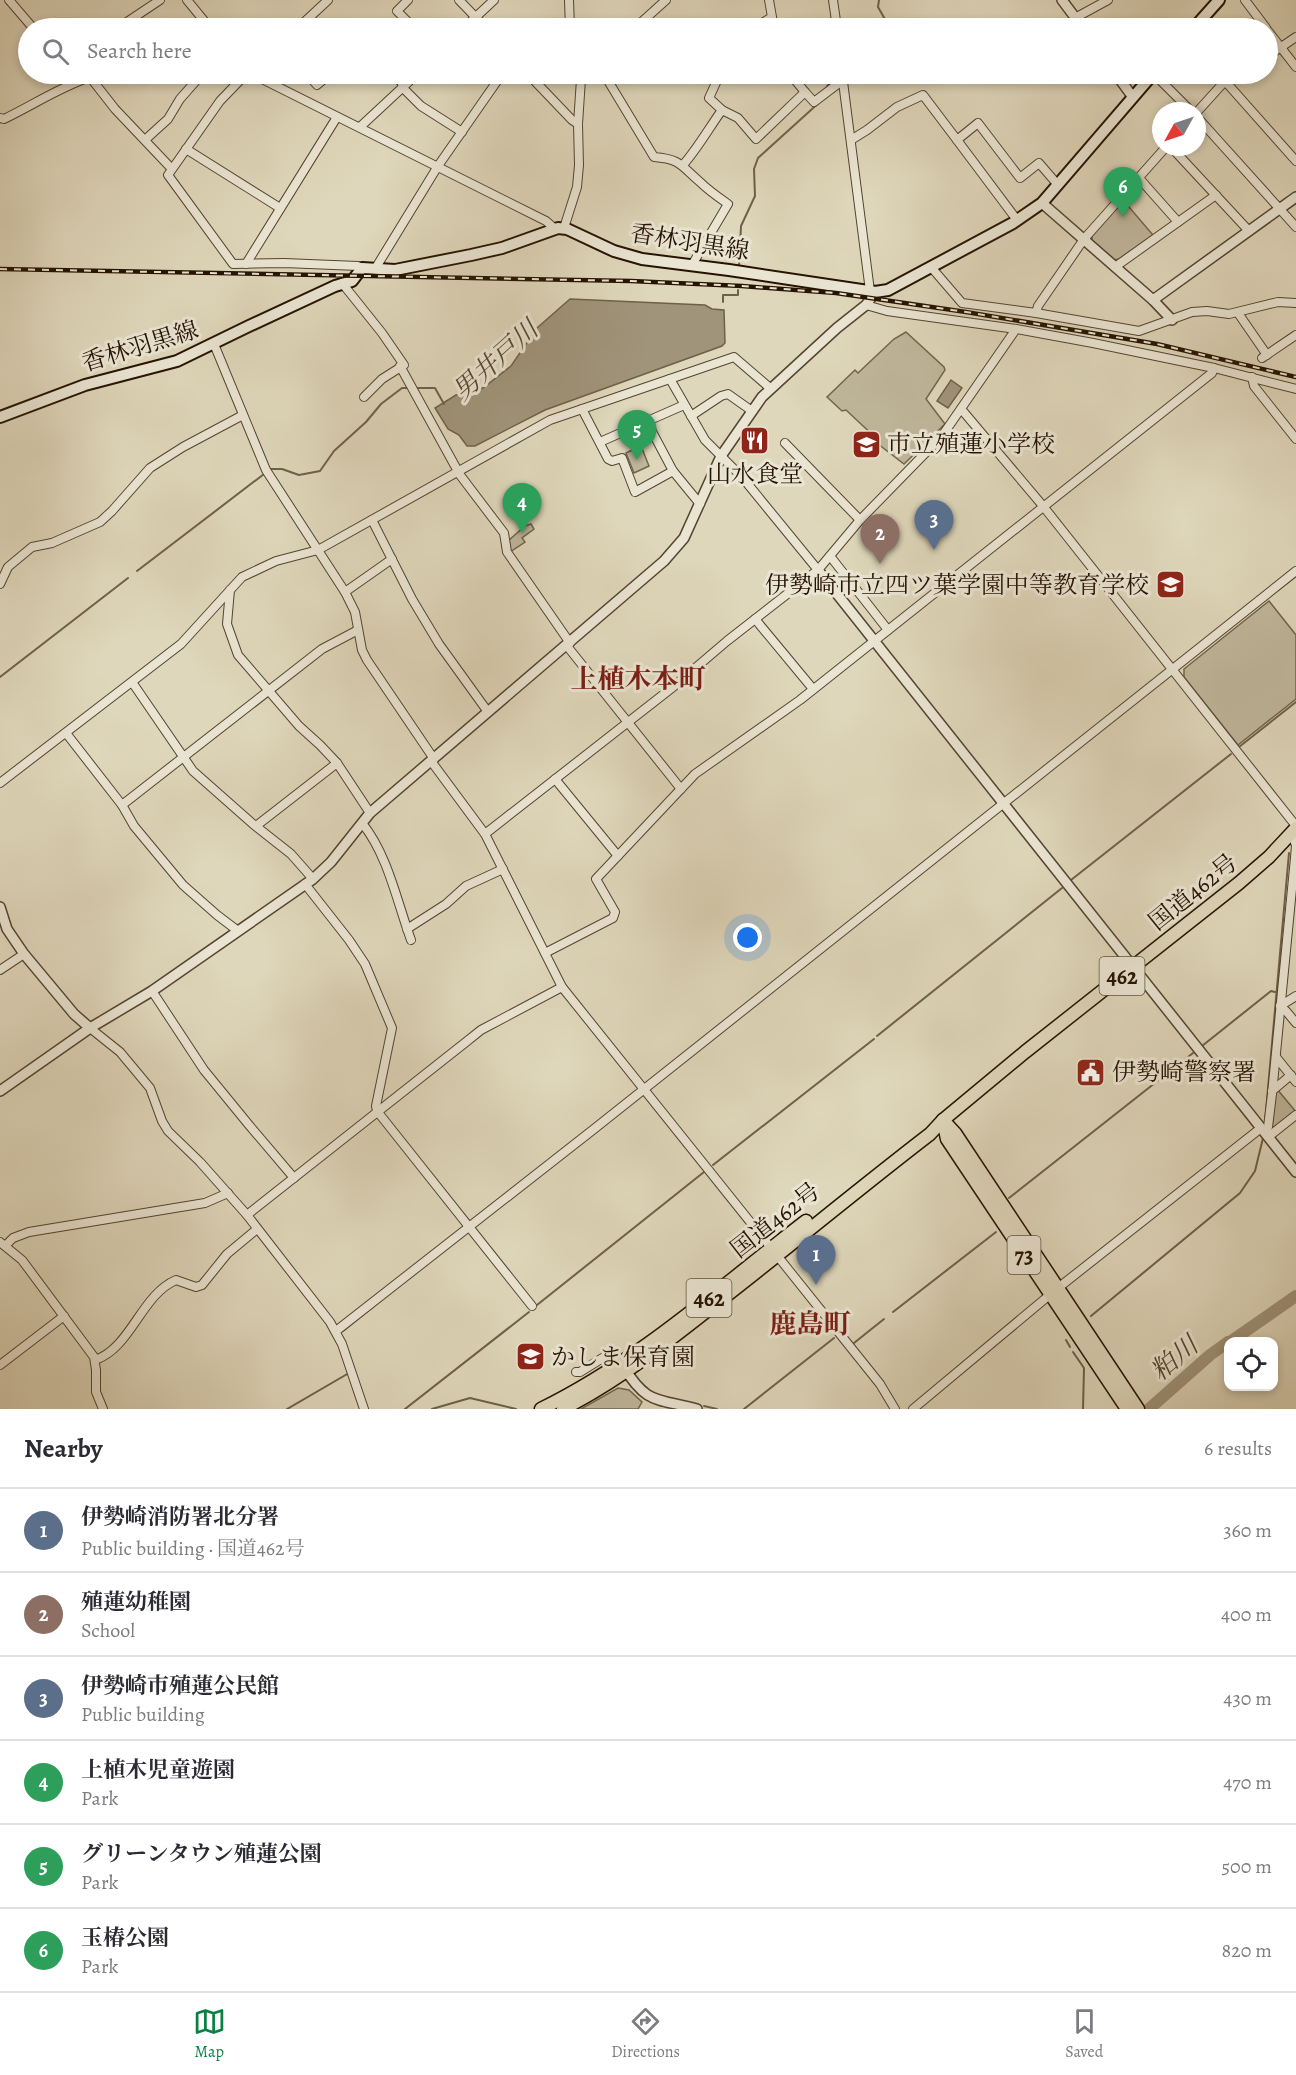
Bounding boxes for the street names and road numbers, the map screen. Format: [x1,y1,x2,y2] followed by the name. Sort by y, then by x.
[628,217,752,267] street label: 香林羽黒線
[78,313,202,379] street label: 香林羽黒線
[1142,846,1244,938] street label: 国道462号
[1100,957,1144,995] road number: 462
[724,1175,826,1265] street label: 国道462号
[1008,1236,1040,1274] road number: 73
[686,1279,732,1317] road number: 462

